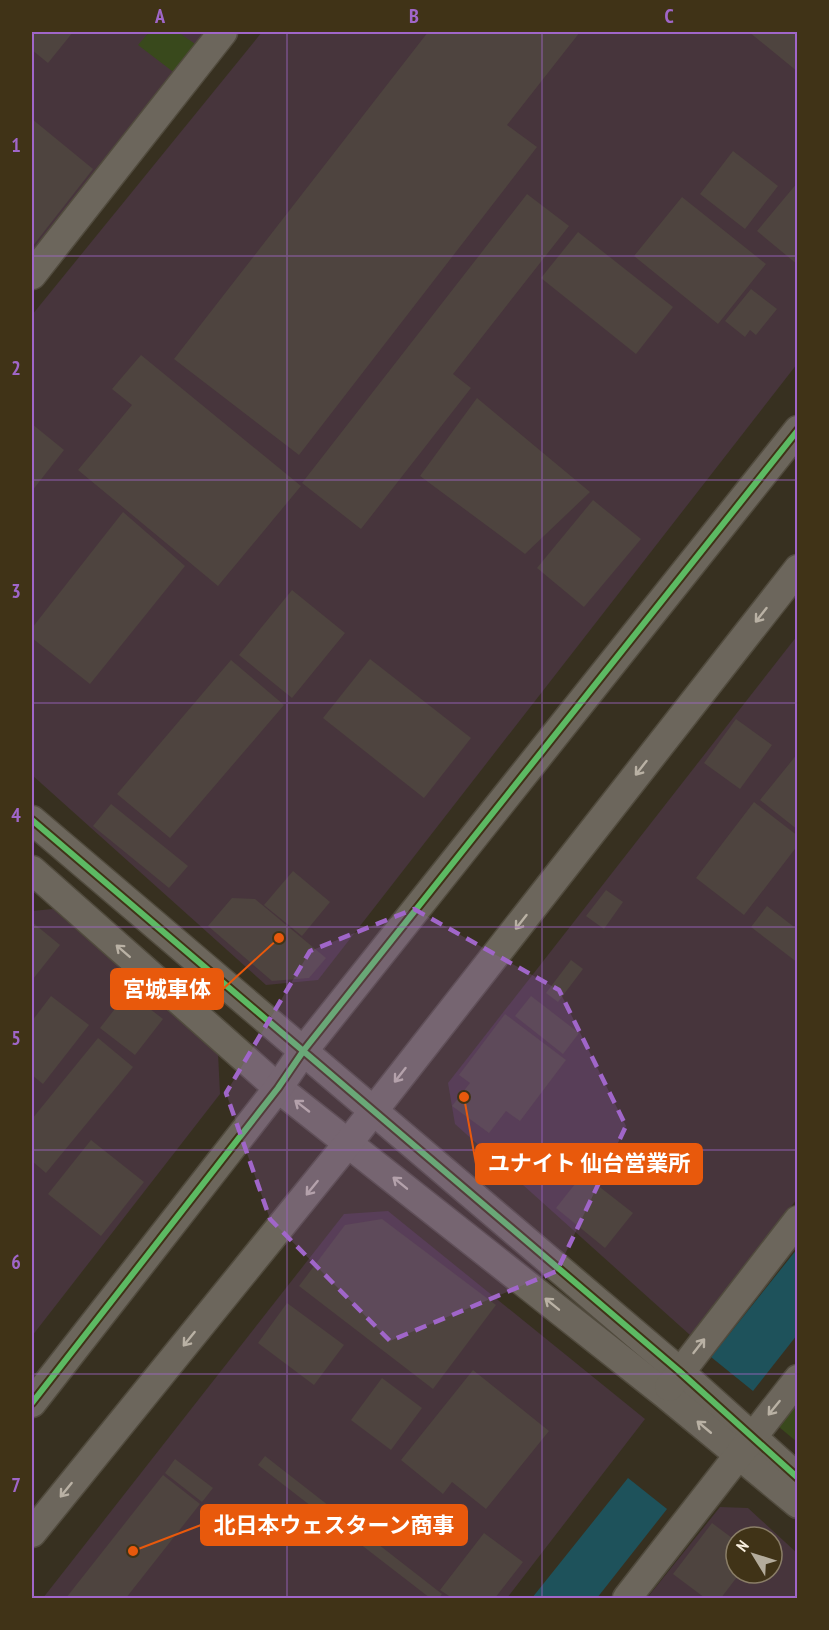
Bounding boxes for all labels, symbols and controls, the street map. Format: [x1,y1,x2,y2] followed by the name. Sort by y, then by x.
[154,3,166,29] text: A
[409,3,419,29] text: B
[664,3,674,29] text: C
[11,132,21,158] text: 1
[11,355,21,381] text: 2
[11,578,21,604] text: 3
[755,607,768,623] one-way arrow
[635,760,648,776] one-way arrow
[11,802,21,828] text: 4
[514,913,527,929] one-way arrow
[116,944,131,958] one-way arrow
[111,969,223,1009] callout: 宮城車体
[123,975,211,1003] text: 宮城車体
[11,1025,21,1051] text: 5
[394,1067,407,1083] one-way arrow
[295,1100,311,1113] one-way arrow
[476,1144,702,1184] callout: ユナイト 仙台営業所
[488,1149,690,1177] text: ユナイト 仙台営業所
[392,1176,408,1189] one-way arrow
[306,1179,319,1195] one-way arrow
[11,1249,21,1275] text: 6
[545,1298,561,1311] one-way arrow
[183,1331,196,1347] one-way arrow
[692,1338,705,1354] one-way arrow
[768,1400,781,1416] one-way arrow
[697,1420,712,1434] one-way arrow
[11,1472,21,1498] text: 7
[60,1482,73,1498] one-way arrow
[201,1505,467,1545] callout: 北日本ウェスターン商事
[214,1511,454,1539] text: 北日本ウェスターン商事
[724,1525,784,1585] north arrow
[732,1536,753,1555] text: N

